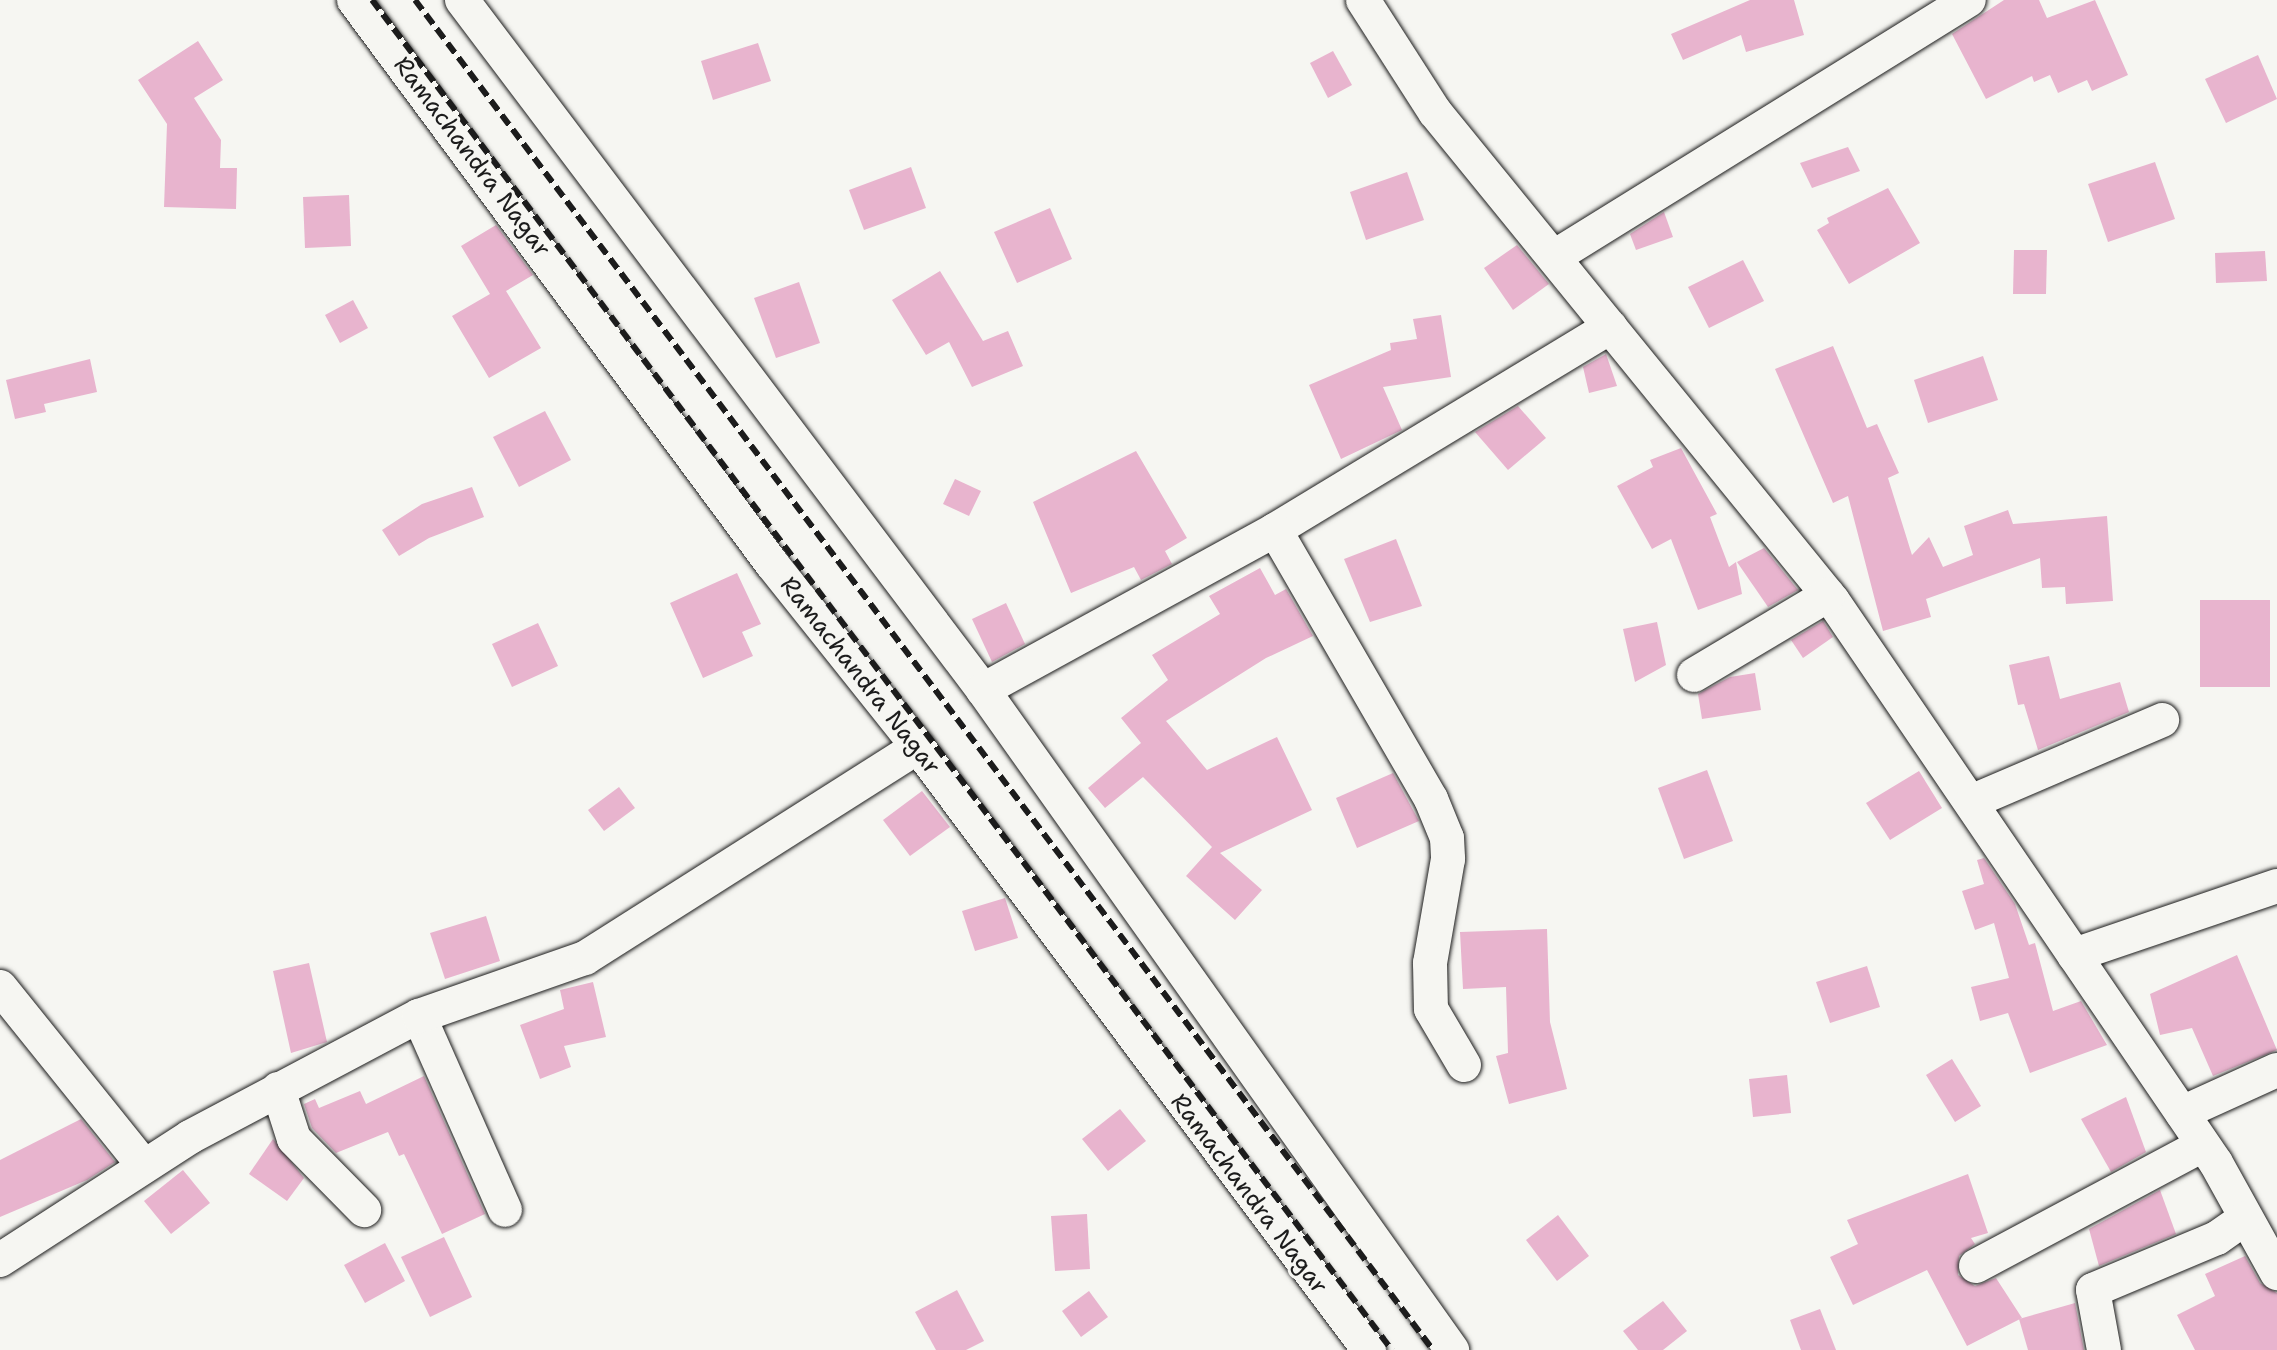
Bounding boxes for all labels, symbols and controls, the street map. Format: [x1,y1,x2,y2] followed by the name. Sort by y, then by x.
[387,51,557,263] street label: Ramachandra Nagar
[774,571,946,781] street label: Ramachandra Nagar
[1164,1088,1334,1300] street label: Ramachandra Nagar

